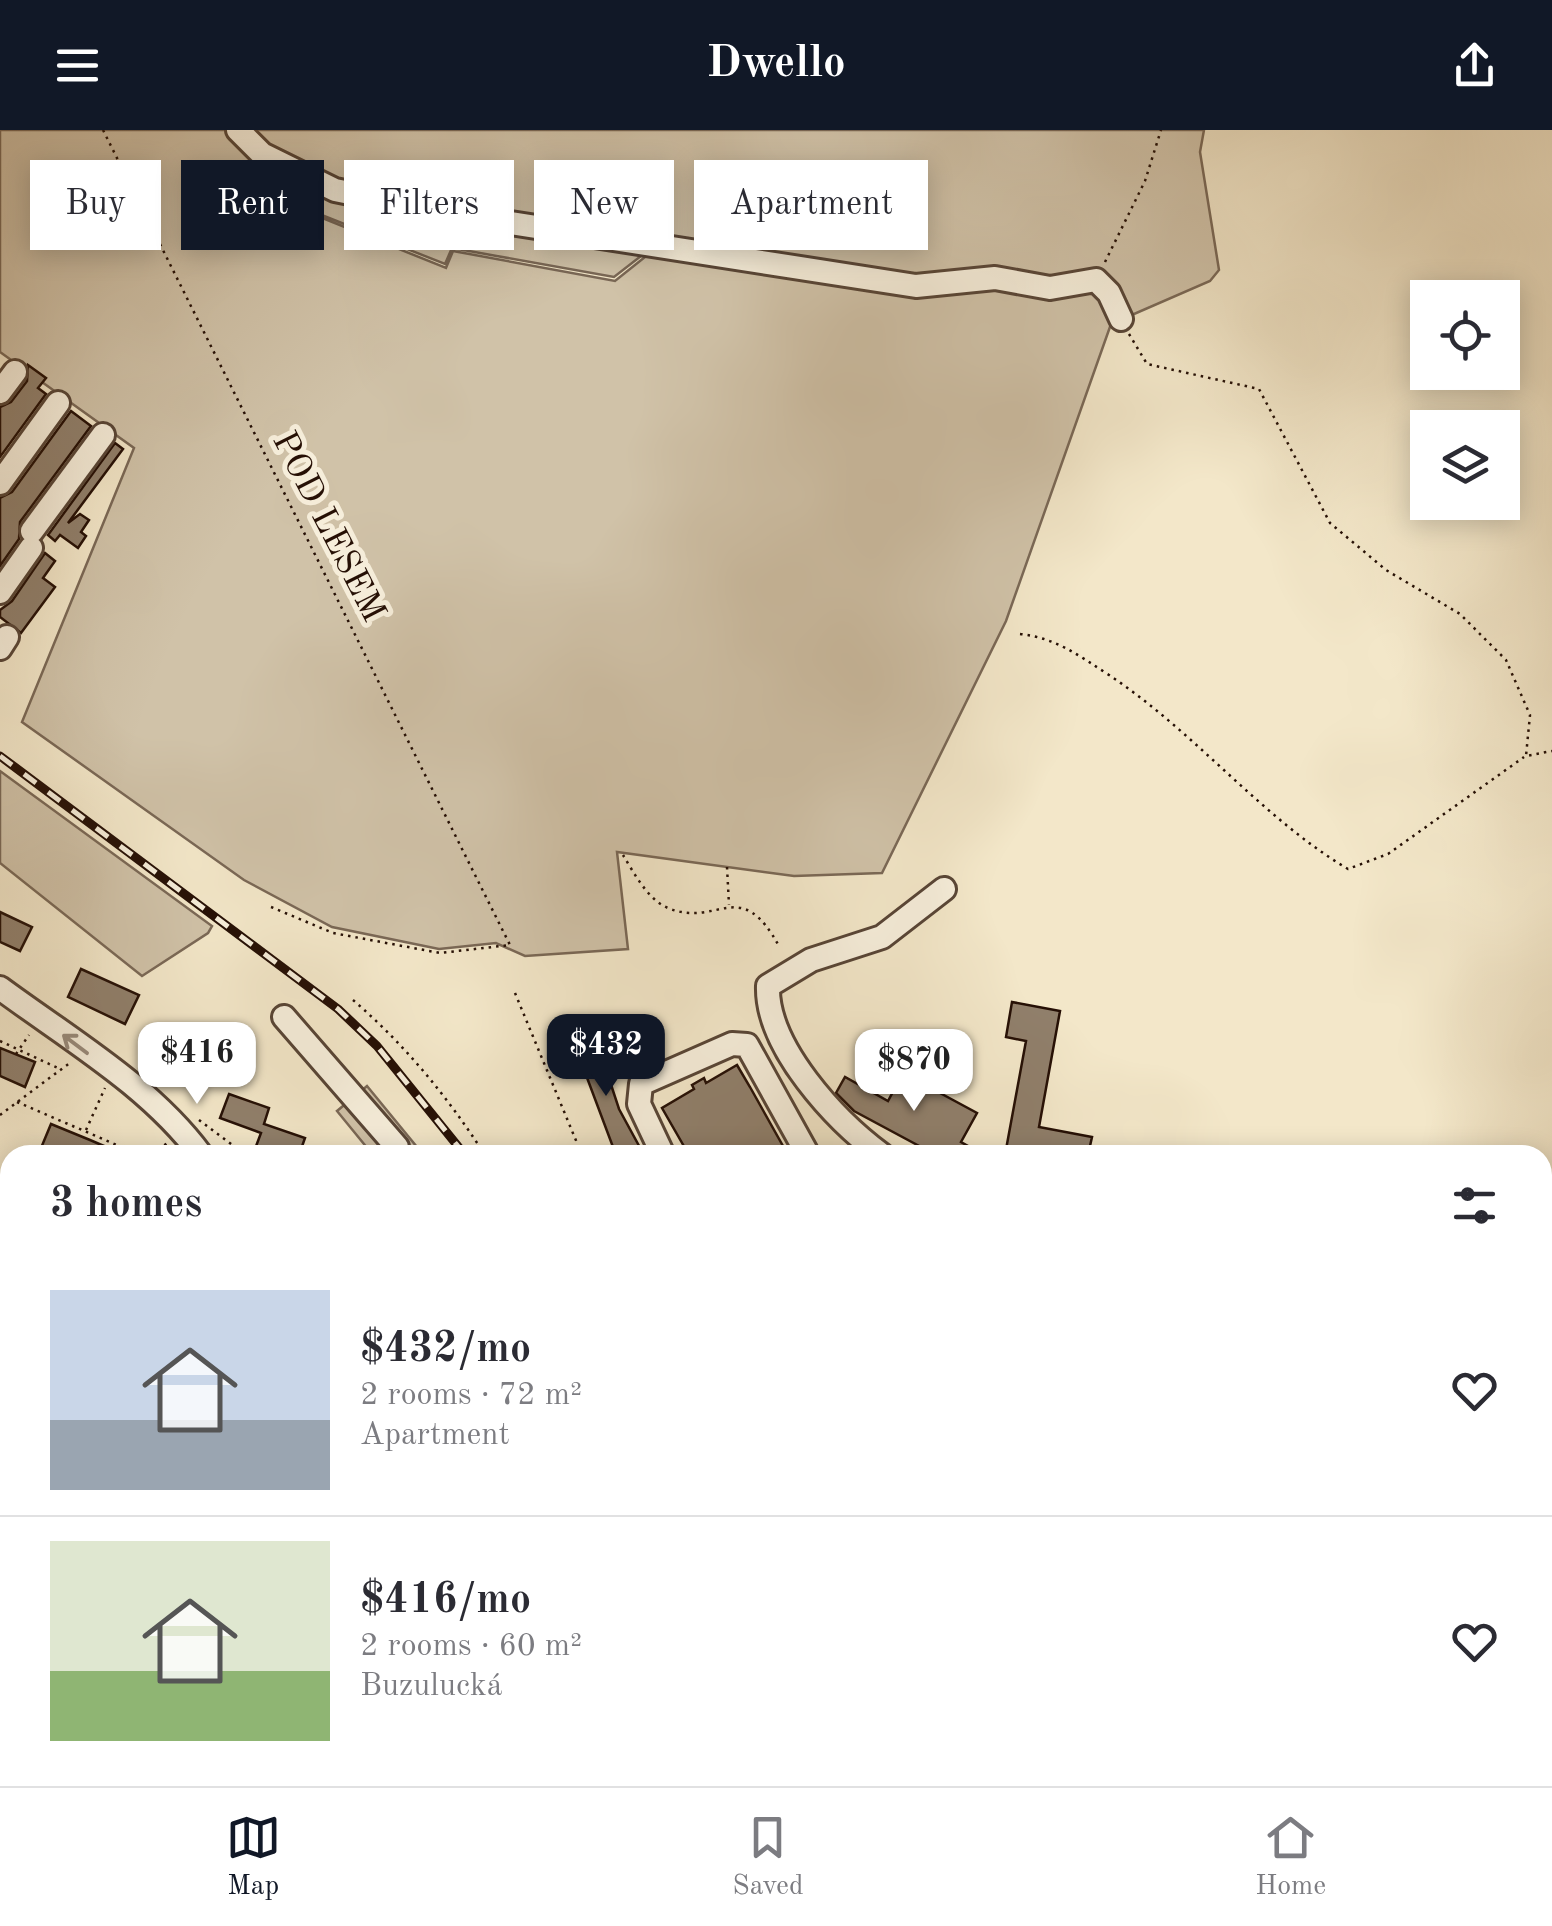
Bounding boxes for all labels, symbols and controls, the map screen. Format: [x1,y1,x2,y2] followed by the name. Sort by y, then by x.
[50,38,105,93] icon: menu
[1447,38,1502,93] icon: share
[706,42,846,87] text: Dwello
[30,160,161,250] chip: Buy
[181,160,324,250] chip: Rent
[344,160,514,250] chip: Filters
[534,160,674,250] chip: New
[694,160,928,250] chip: Apartment
[1410,280,1520,520] map controls
[1410,280,1520,390] button: locate
[1410,410,1520,520] button: layers
[265,426,391,628] street label: POD LESEM
[547,1014,665,1099] pin: $432
[138,1022,256,1107] pin: $416
[855,1029,973,1114] pin: $870
[569,1030,643,1062] text: $432
[62,1033,89,1054] one-way arrow
[160,1038,234,1070] text: $416
[877,1045,951,1077] text: $870
[1447,1178,1502,1233] icon: filters
[50,1184,202,1226] text: 3 homes
[360,1329,531,1371] text: $432/mo
[130,1330,250,1450] icon: home
[1447,1363,1502,1418] icon: heart
[360,1380,582,1412] text: 2 rooms · 72 m²
[360,1420,510,1452] text: Apartment
[360,1580,531,1622] text: $416/mo
[130,1581,250,1701] icon: home
[1447,1614,1502,1669] icon: heart
[360,1631,582,1663] text: 2 rooms · 60 m²
[360,1671,502,1703] text: Buzulucká
[226,1810,281,1905] tab: Map
[732,1810,804,1905] tab: Saved
[1255,1810,1326,1905] tab: Home

